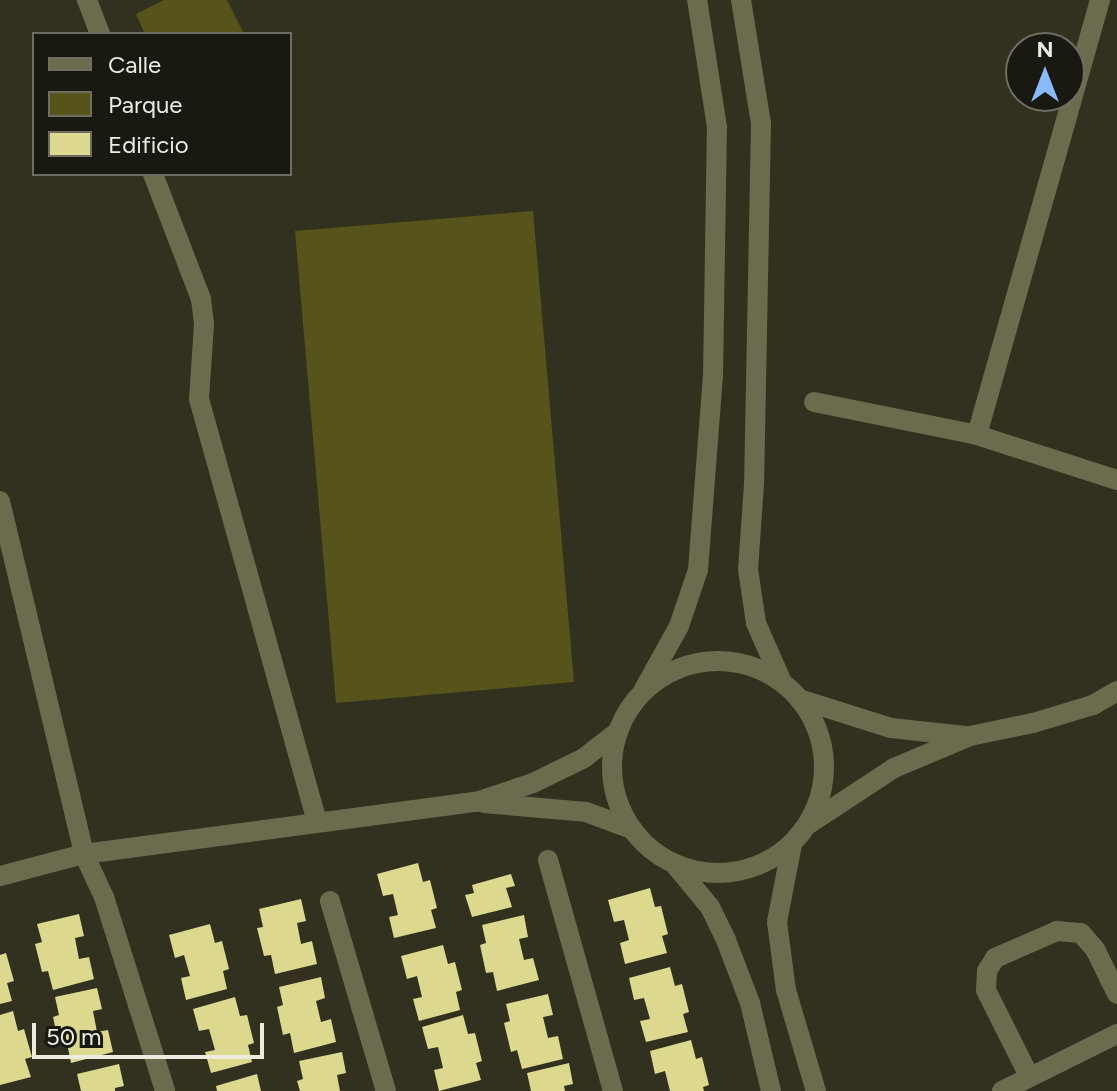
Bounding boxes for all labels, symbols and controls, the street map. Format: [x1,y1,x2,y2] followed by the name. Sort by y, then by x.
[32,32,292,176] legend
[1005,32,1085,112] north arrow
[1036,36,1054,63] text: N
[108,50,161,79] text: Calle
[108,90,182,119] text: Parque
[108,130,189,159] text: Edificio
[36,1007,268,1057] scale bar
[46,1022,102,1051] text: 50 m

